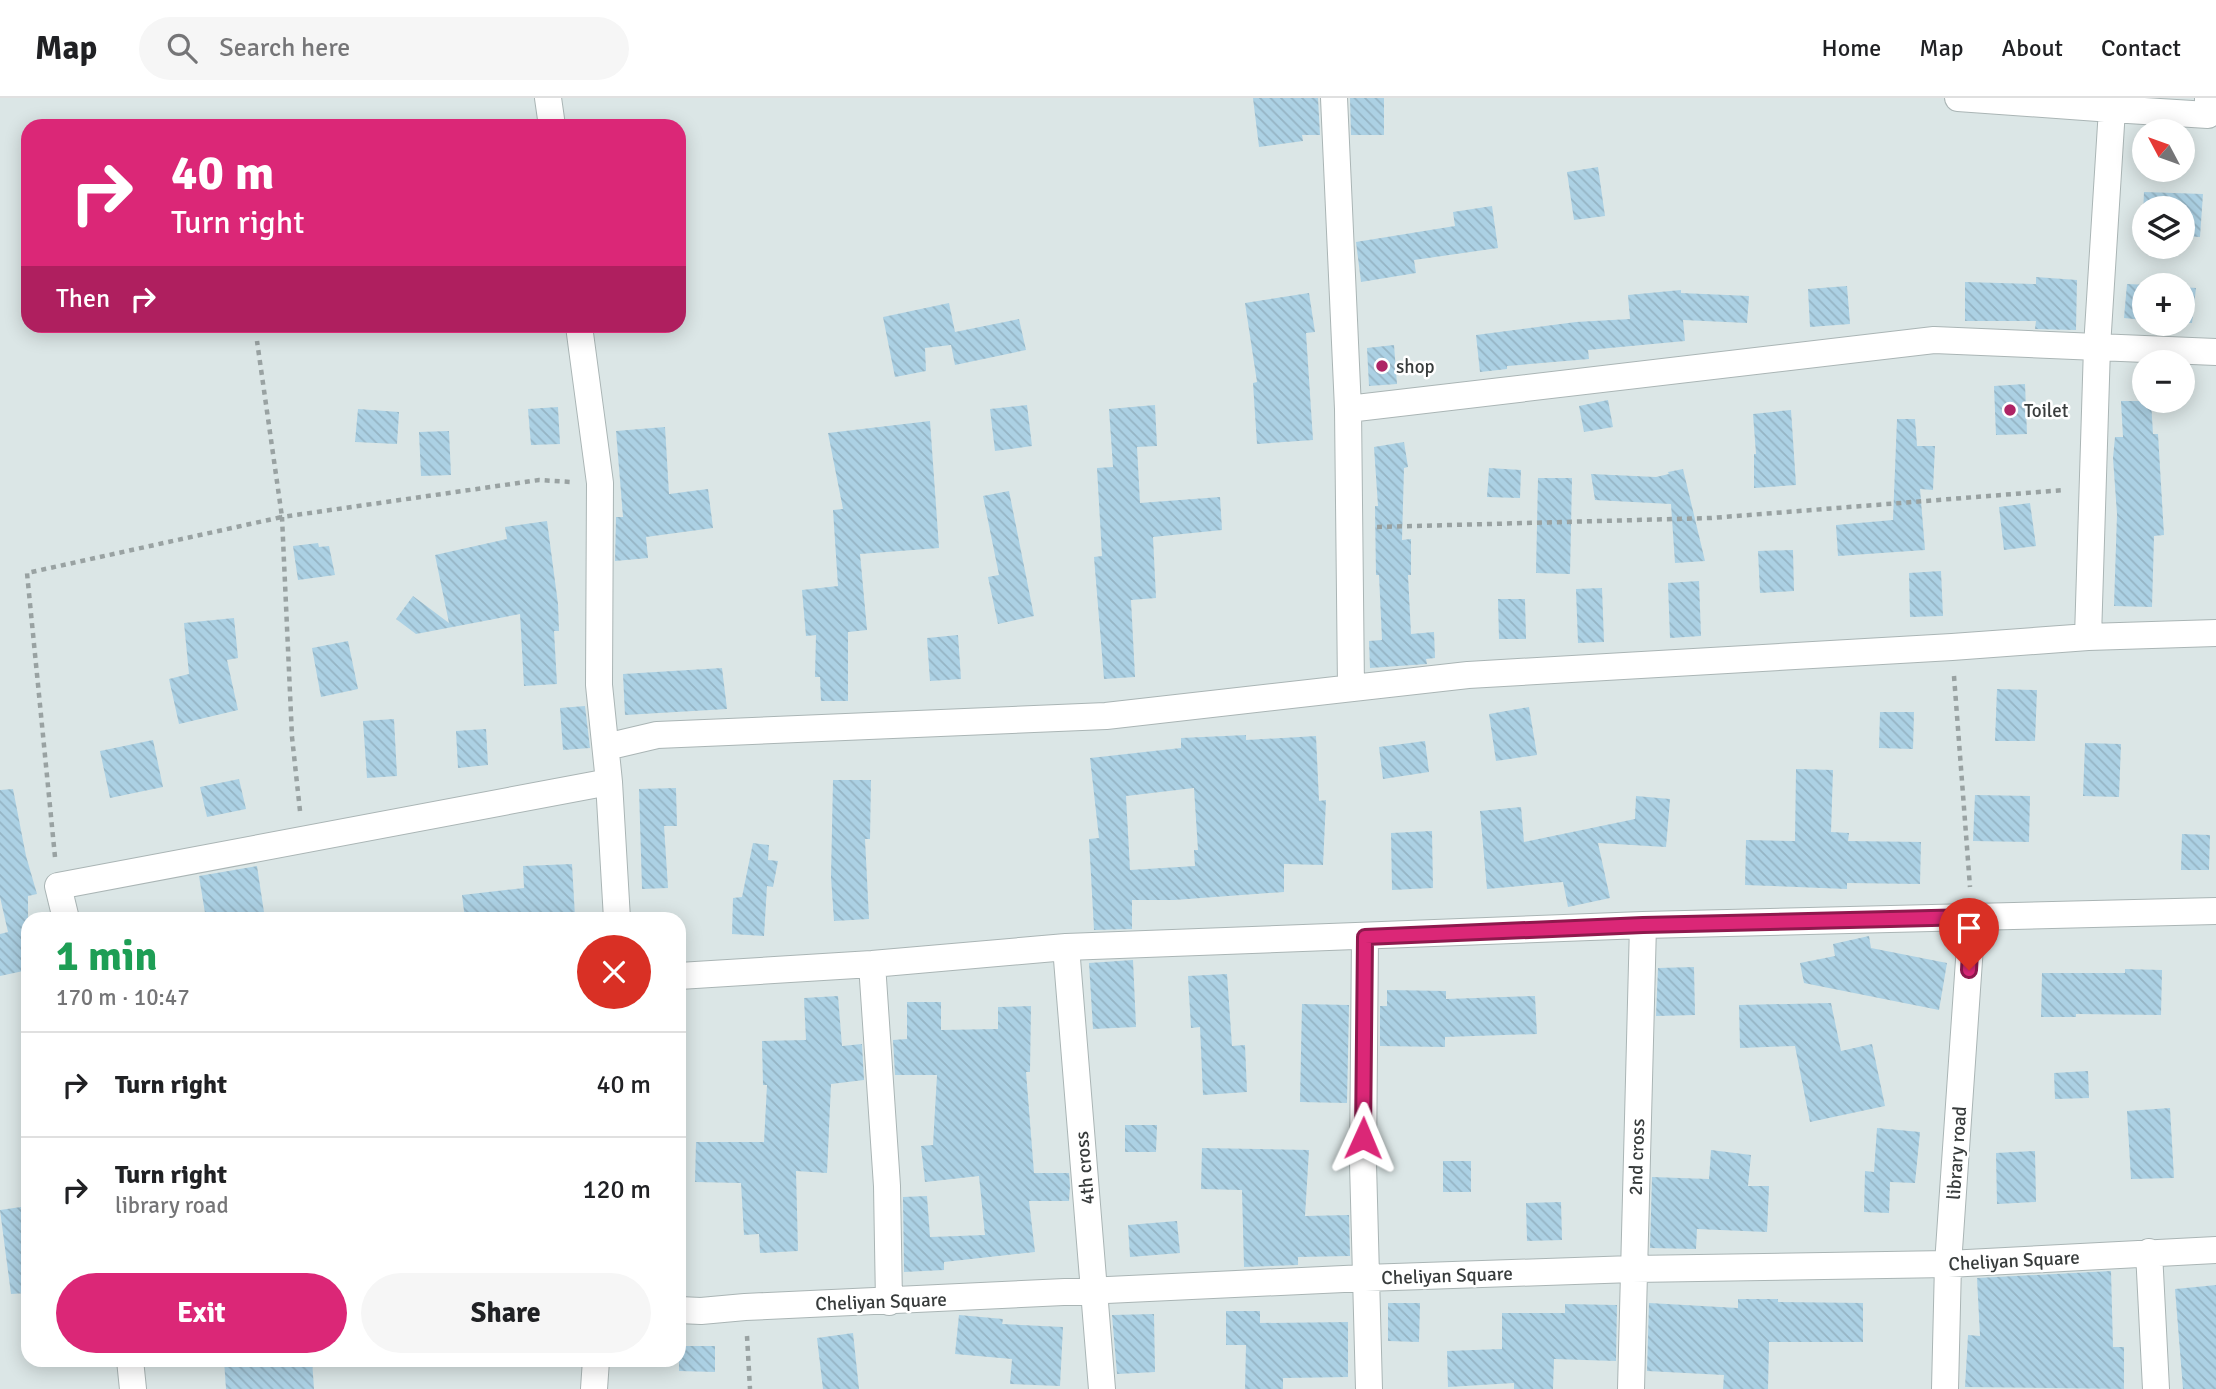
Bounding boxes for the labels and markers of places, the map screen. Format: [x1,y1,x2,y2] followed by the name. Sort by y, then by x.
[1396,355,1435,379] place label: shop
[1374,358,1390,374] marker: shop
[2024,399,2069,423] place label: Toilet
[2002,402,2018,418] marker: Toilet
[1939,898,1999,970] pin

